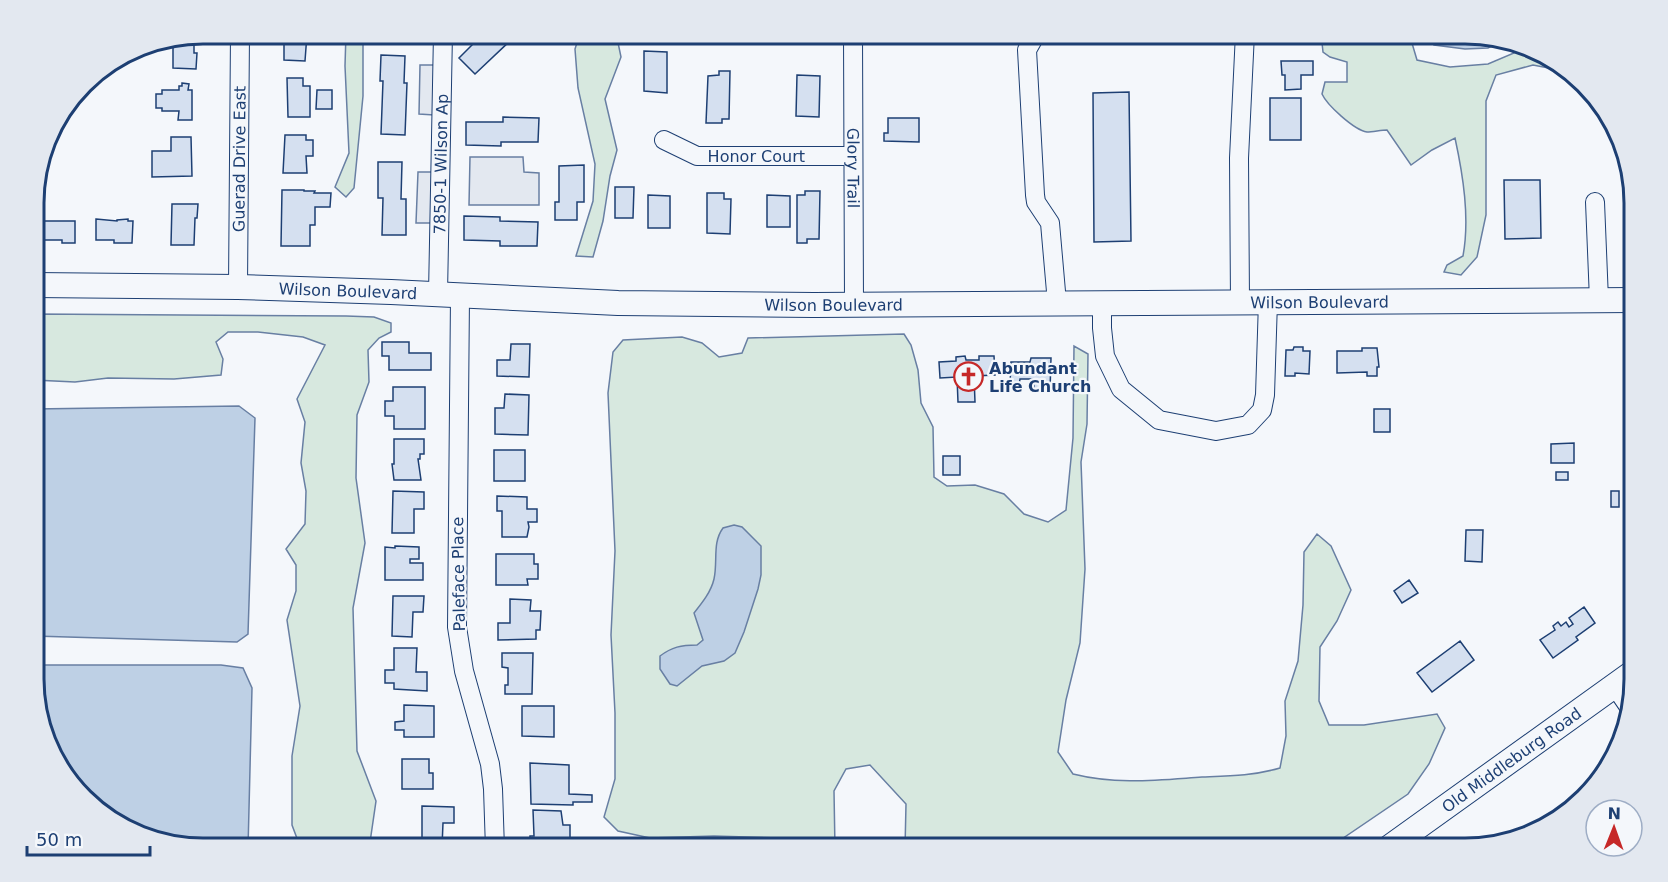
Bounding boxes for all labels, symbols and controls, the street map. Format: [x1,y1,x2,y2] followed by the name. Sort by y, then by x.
[229,86,250,232] street label: Guerad Drive East
[430,94,452,235] street label: 7850-1 Wilson Ap
[843,128,863,208] street label: Glory Trail
[708,147,805,166] street label: Honor Court
[278,279,418,303] street label: Wilson Boulevard
[1250,292,1389,312] street label: Wilson Boulevard
[764,295,903,315] street label: Wilson Boulevard
[989,359,1091,396] place label: Abundant Life Church
[952,361,984,393] church icon: Abundant Life Church
[448,516,469,632] street label: Paleface Place
[1438,704,1585,817] street label: Old Middleburg Road
[1584,798,1644,858] north arrow
[1607,804,1621,823] text: N
[27,819,150,857] scale bar
[36,829,82,850] text: 50 m

